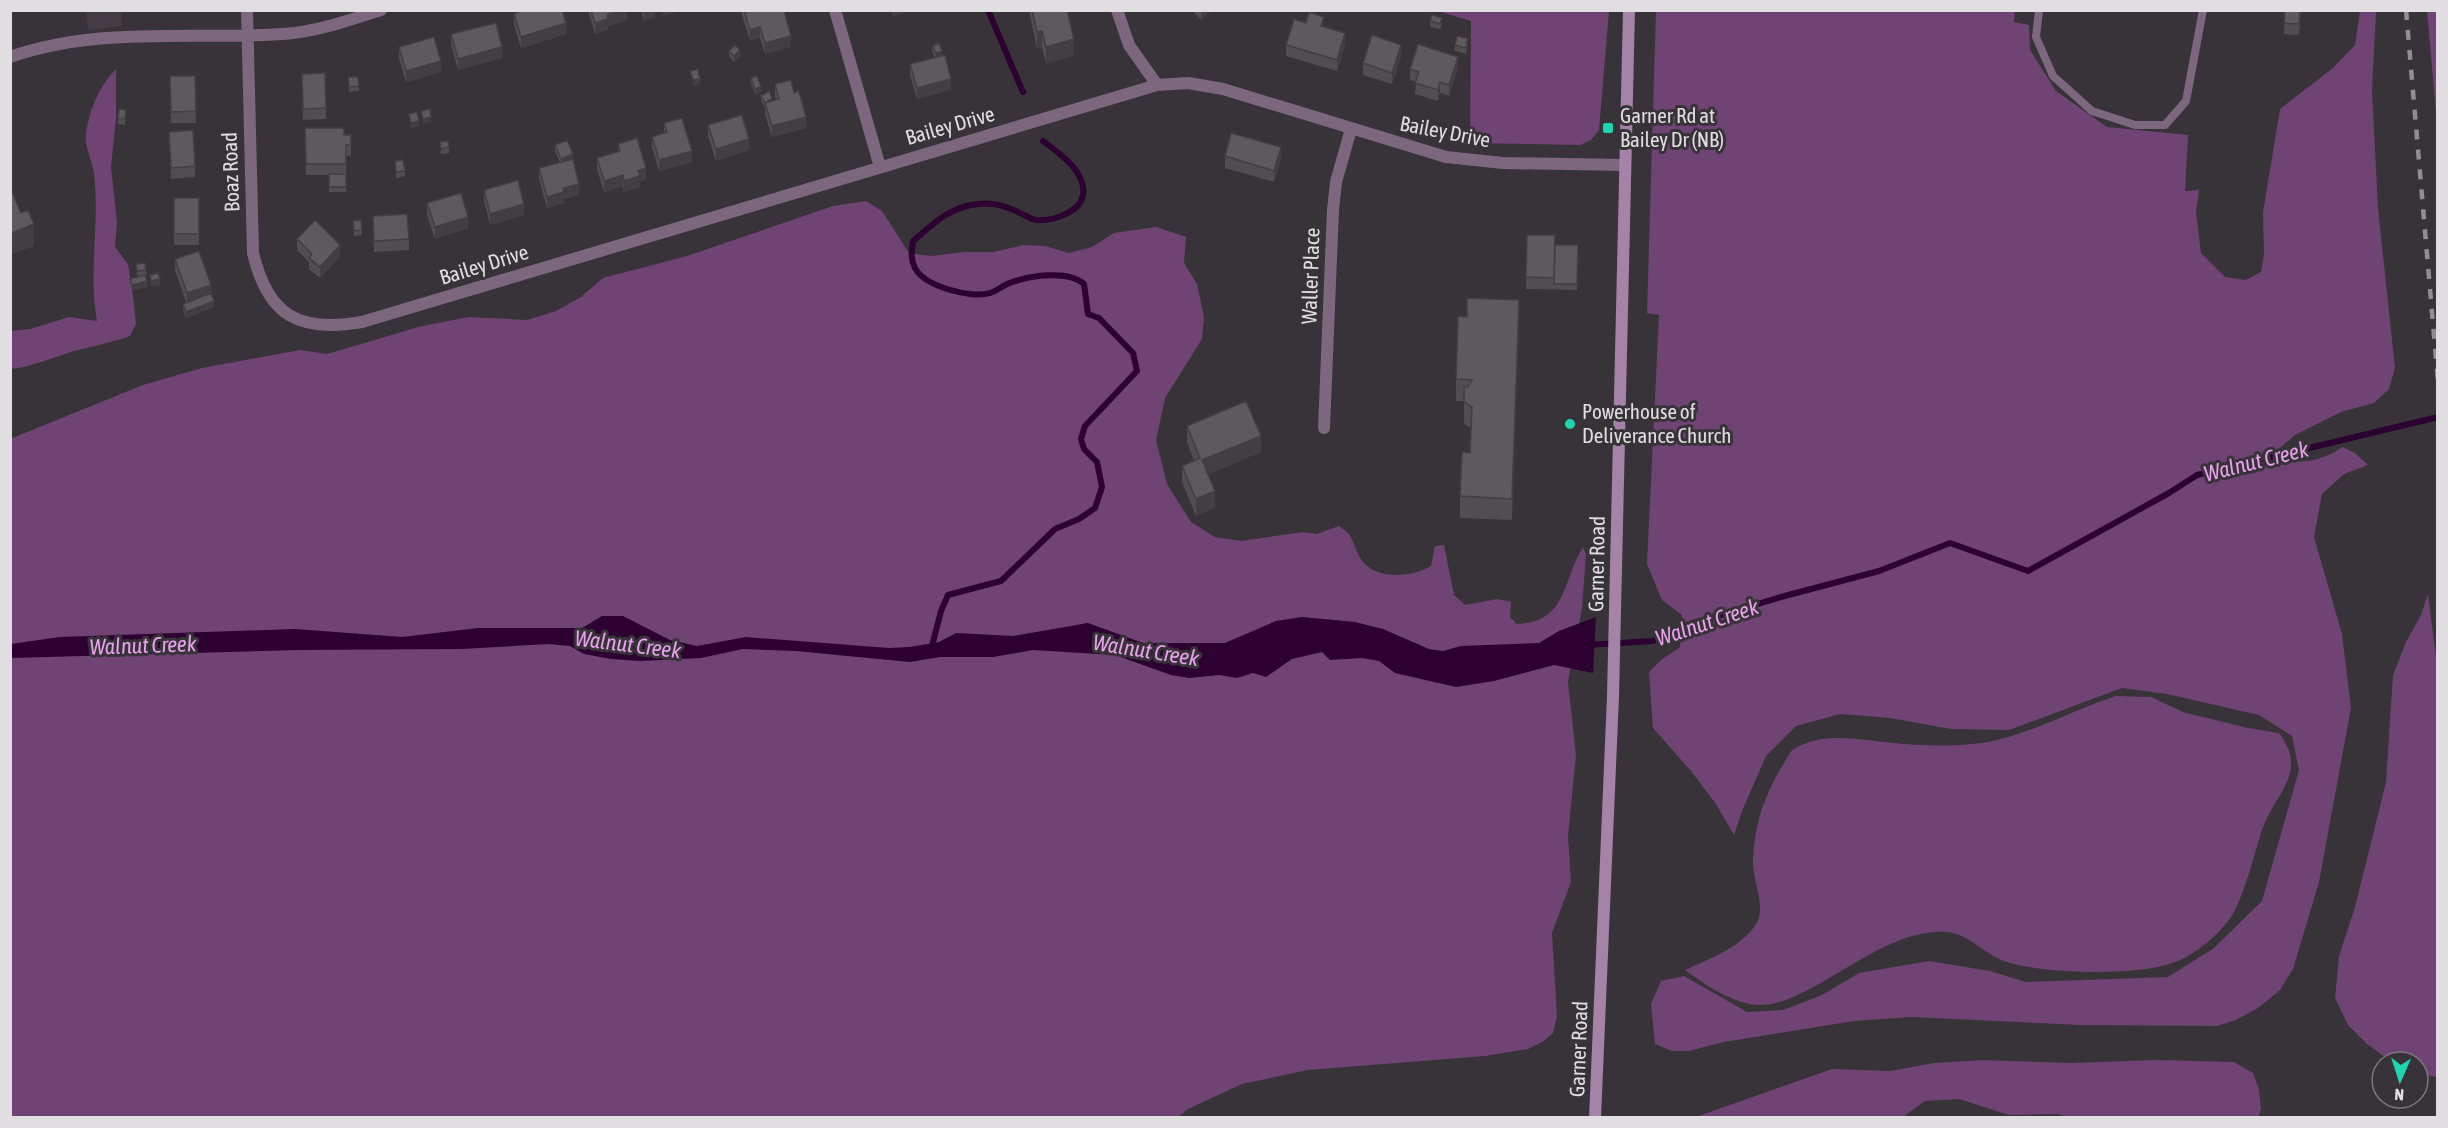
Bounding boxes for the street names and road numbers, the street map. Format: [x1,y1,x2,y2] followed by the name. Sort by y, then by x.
[902,101,997,149] street label: Bailey Drive
[1398,111,1492,152] street label: Bailey Drive
[217,132,243,212] street label: Boaz Road
[1296,227,1324,325] street label: Waller Place
[436,239,531,289] street label: Bailey Drive
[1583,516,1609,612] street label: Garner Road
[1564,1001,1592,1097] street label: Garner Road

